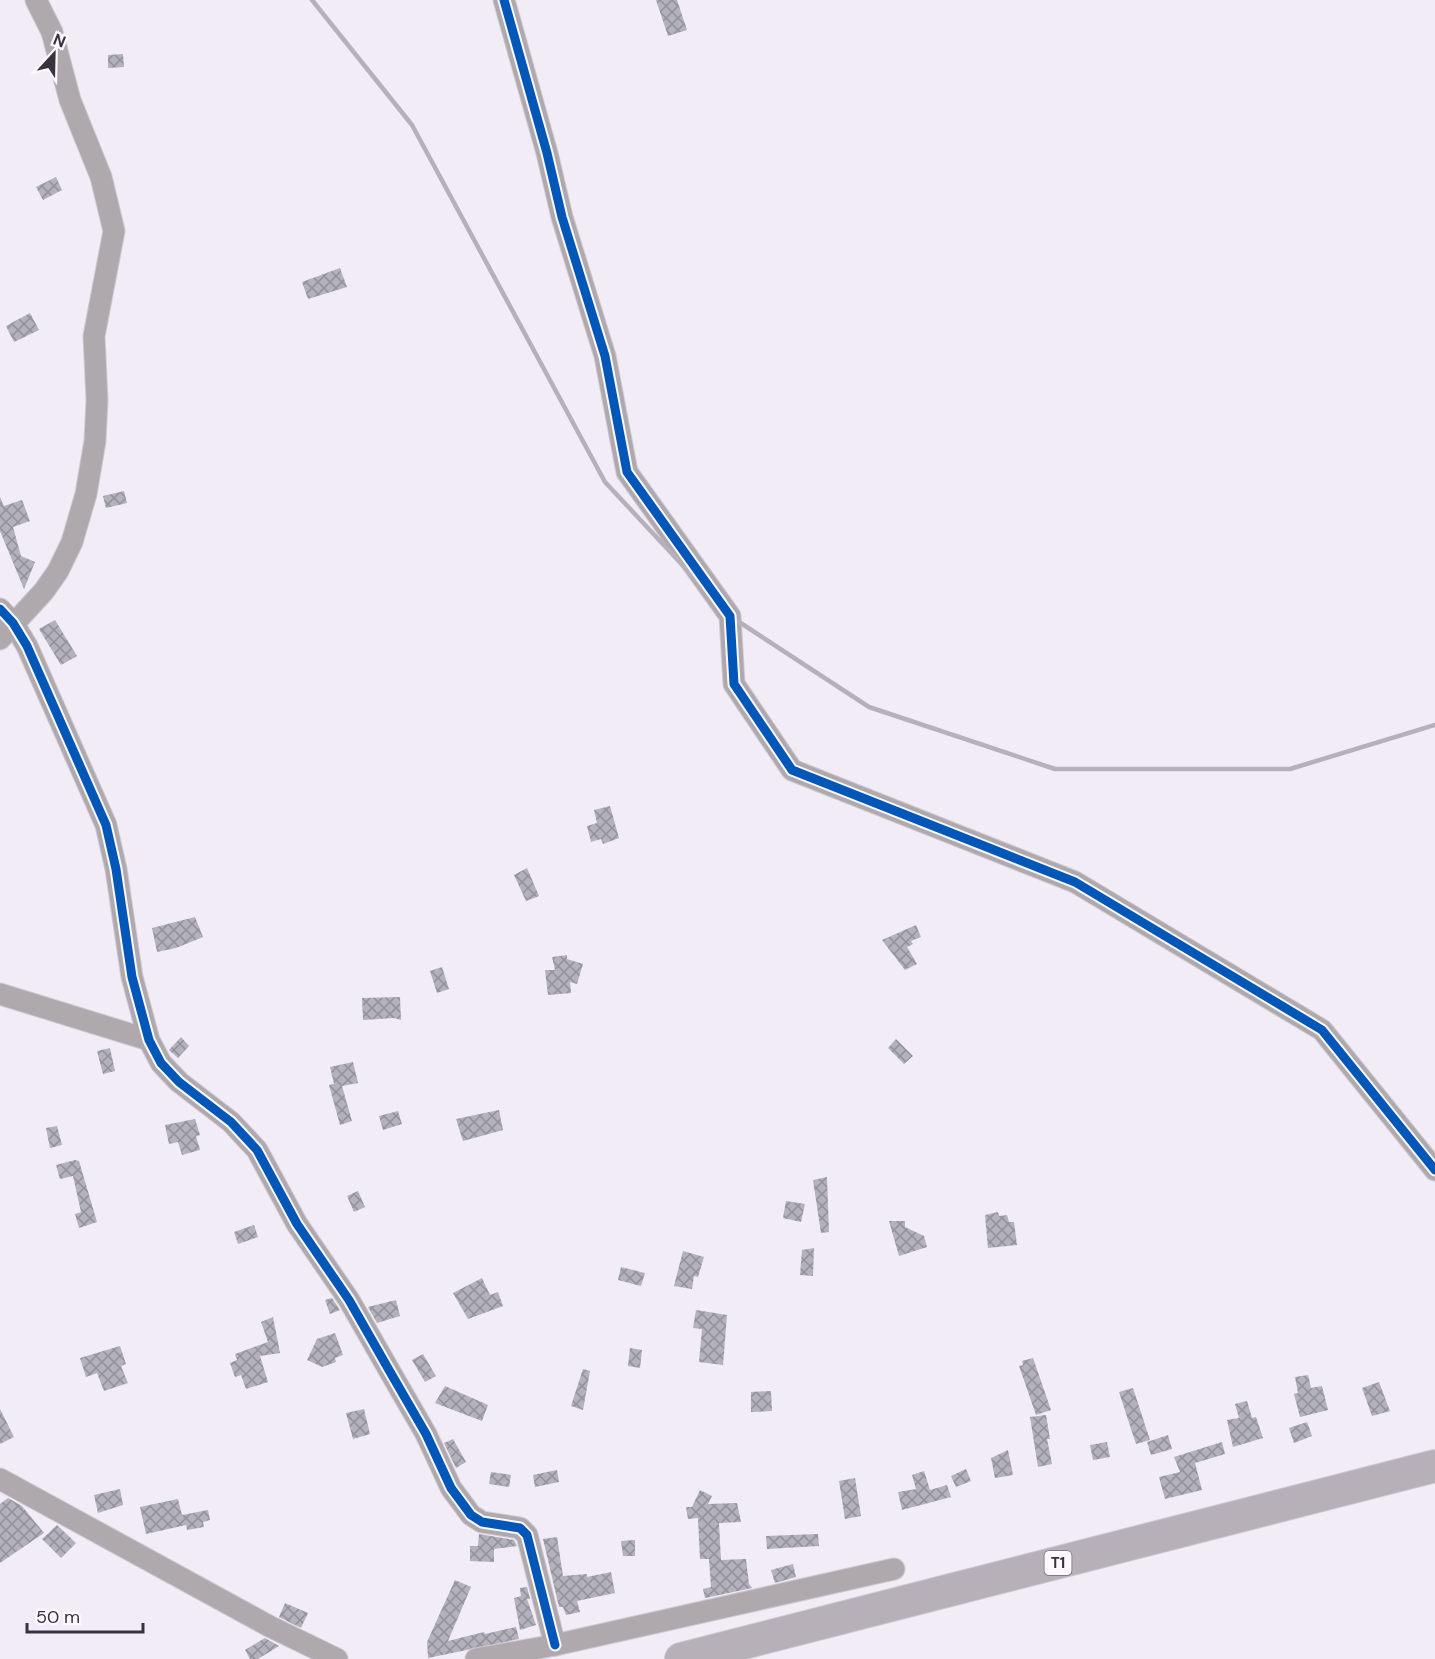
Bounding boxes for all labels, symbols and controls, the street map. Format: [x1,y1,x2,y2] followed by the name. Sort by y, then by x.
[24,24,84,84] north arrow
[50,29,69,52] text: N
[1044,1551,1072,1575] road number: T1
[27,1596,142,1634] scale bar
[36,1605,80,1629] text: 50 m

